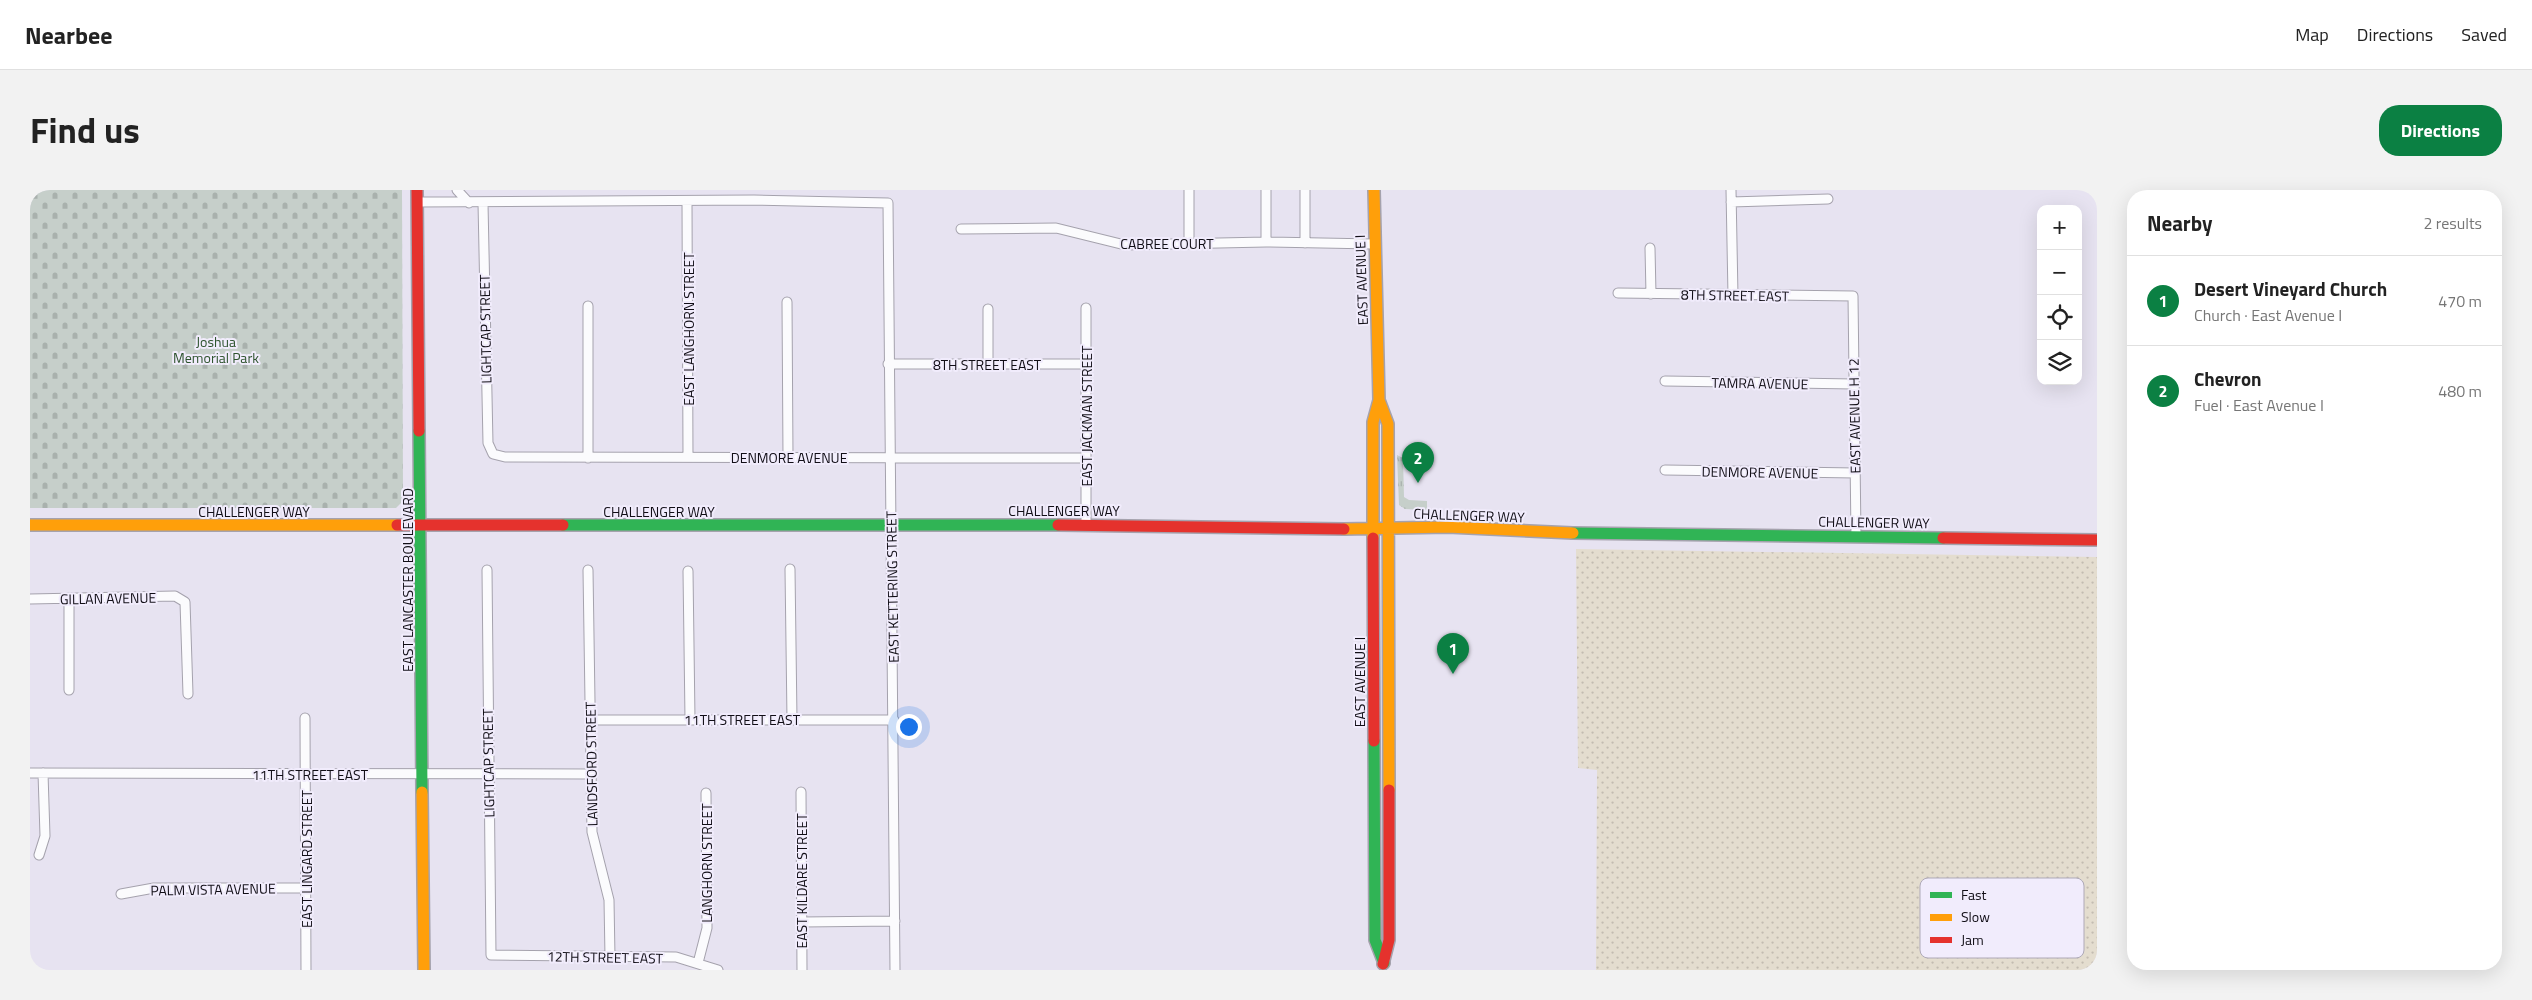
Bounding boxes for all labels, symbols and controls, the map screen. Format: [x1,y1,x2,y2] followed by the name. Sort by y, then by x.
[25,17,112,53] text: Nearbee
[2295,21,2329,48] text: Map
[2357,21,2433,48] text: Directions
[2461,21,2507,48] text: Saved
[30,103,140,157] text: Find us
[2379,105,2502,156] button: Directions
[2037,205,2082,385] map controls
[2037,205,2082,250] button: +
[2147,207,2212,239] text: Nearby
[2423,211,2482,235] text: 2 results
[1120,233,1214,254] street label: CABREE COURT
[1349,234,1373,326] street label: EAST AVENUE I
[2037,250,2082,295] button: −
[678,252,699,406] street label: EAST LANGHORN STREET
[474,274,496,384] street label: LIGHTCAP STREET
[2194,274,2387,303] text: Desert Vineyard Church
[1681,284,1790,306] street label: 8TH STREET EAST
[2159,289,2167,313] text: 1
[2438,289,2482,313] text: 470 m
[2037,295,2082,340] button: locate
[2194,303,2342,327] text: Church · East Avenue I
[173,331,259,368] park label: Joshua Memorial Park
[2037,340,2082,385] button: layers
[1076,345,1097,486] street label: EAST JACKMAN STREET
[933,354,1042,375] street label: 8TH STREET EAST
[1842,358,1866,474] street label: EAST AVENUE H 12
[2194,364,2262,393] text: Chevron
[1711,372,1809,394] street label: TAMRA AVENUE
[2159,379,2167,403] text: 2
[2438,379,2482,403] text: 480 m
[2194,393,2324,417] text: Fuel · East Avenue I
[1402,442,1434,483] pin: 2
[731,447,848,468] street label: DENMORE AVENUE
[1701,460,1819,484] street label: DENMORE AVENUE
[397,488,418,672] street label: EAST LANCASTER BOULEVARD
[1008,500,1120,521] street label: CHALLENGER WAY
[198,501,310,522] street label: CHALLENGER WAY
[603,501,715,522] street label: CHALLENGER WAY
[1413,503,1525,527] street label: CHALLENGER WAY
[880,510,904,663] street label: EAST KETTERING STREET
[1818,511,1930,533] street label: CHALLENGER WAY
[60,587,157,609] street label: GILLAN AVENUE
[1437,633,1469,674] pin: 1
[1349,637,1370,727] street label: EAST AVENUE I
[579,701,603,827] street label: LANDSFORD STREET
[477,708,499,818] street label: LIGHTCAP STREET
[684,709,801,730] street label: 11TH STREET EAST
[896,714,922,740] your location
[252,764,369,785] street label: 11TH STREET EAST
[296,789,317,928] street label: EAST LINGARD STREET
[696,803,717,923] street label: LANGHORN STREET
[791,813,812,949] street label: EAST KILDARE STREET
[150,877,276,901] street label: PALM VISTA AVENUE
[1920,878,2084,958] legend
[1961,884,1986,905] text: Fast
[1961,906,1990,927] text: Slow
[1961,929,1984,950] text: Jam
[547,945,664,969] street label: 12TH STREET EAST

